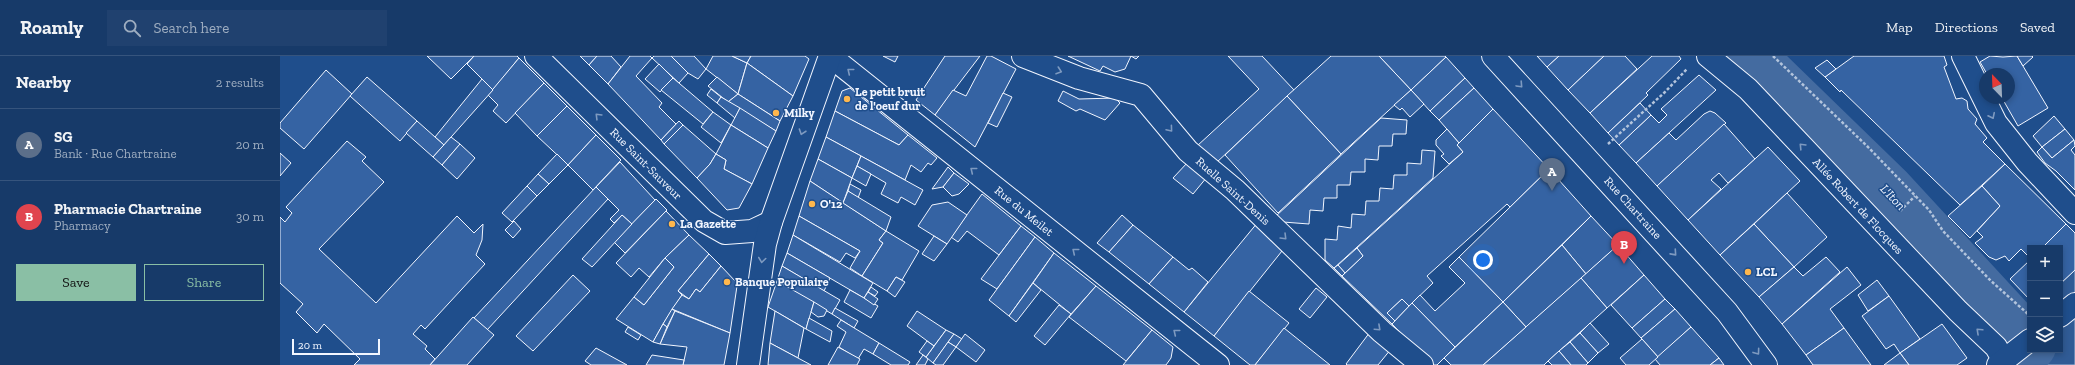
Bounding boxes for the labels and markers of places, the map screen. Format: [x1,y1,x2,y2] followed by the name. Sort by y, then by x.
[855,85,925,113] place label: Le petit bruit de l'oeuf dur
[842,94,852,104] marker: Le petit bruit de l'oeuf dur
[784,106,815,120] place label: Milky
[771,108,781,118] marker: Milky
[1539,158,1565,191] pin: A
[820,197,843,211] place label: O'12
[807,199,817,209] marker: O'12
[680,217,736,231] place label: La Gazette
[667,219,677,229] marker: La Gazette
[1611,231,1637,264] pin: B
[1756,265,1777,279] place label: LCL
[1743,267,1753,277] marker: LCL
[735,275,829,289] place label: Banque Populaire
[722,277,732,287] marker: Banque Populaire

